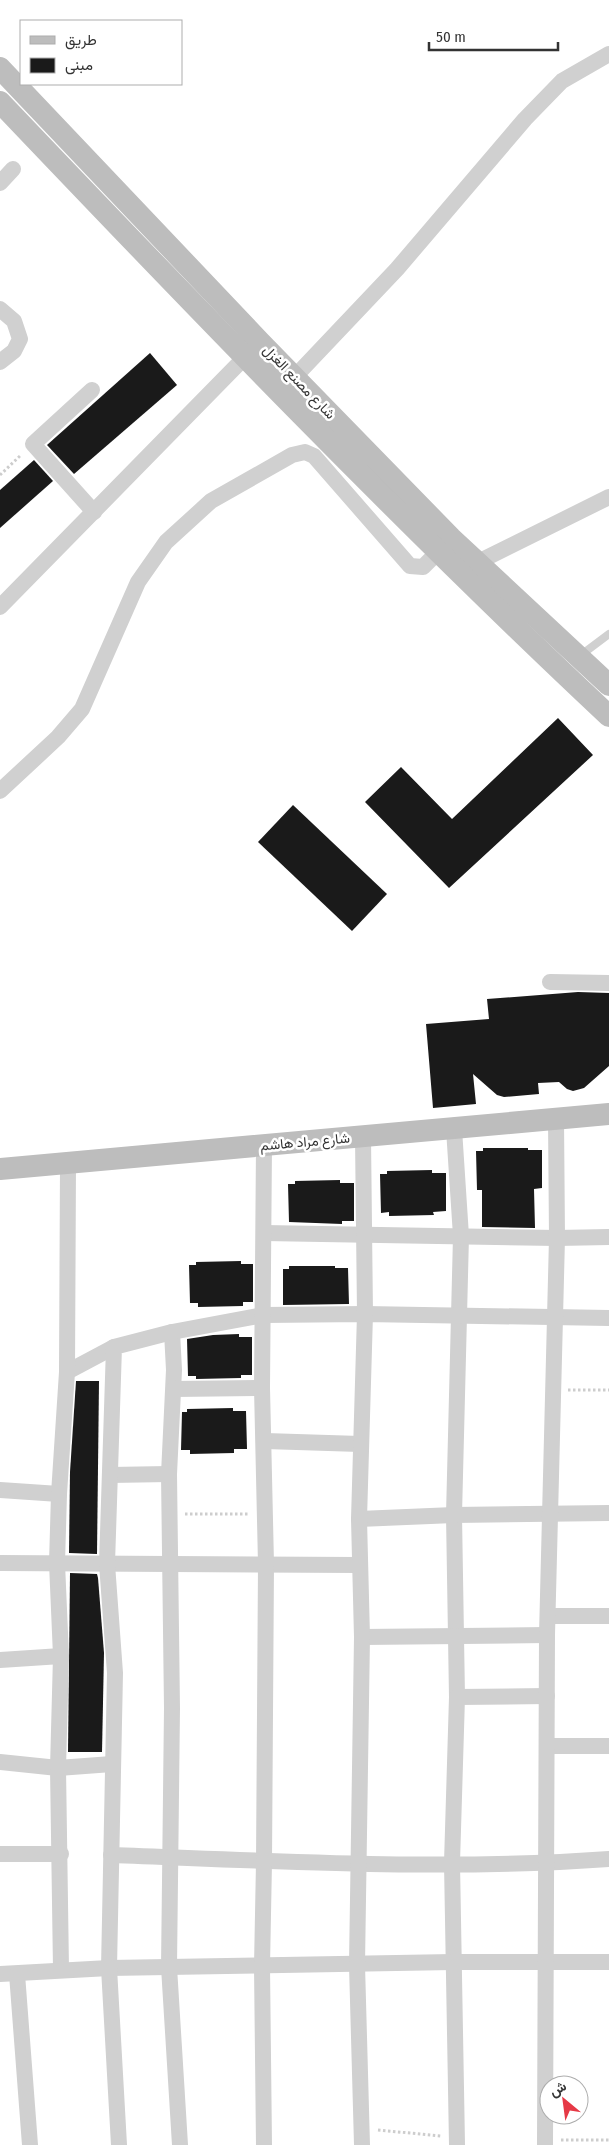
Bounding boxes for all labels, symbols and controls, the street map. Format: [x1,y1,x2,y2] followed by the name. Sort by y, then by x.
[20,20,182,85] legend
[429,20,558,52] scale bar
[436,28,466,46] text: 50 m
[65,31,97,50] text: طريق
[65,56,93,75] text: مبنى
[258,341,339,424] street label: شارع مصنع الغزل
[259,1130,351,1156] street label: شارع مراد هاشم
[539,2075,589,2125] north arrow
[546,2077,570,2101] text: ش

